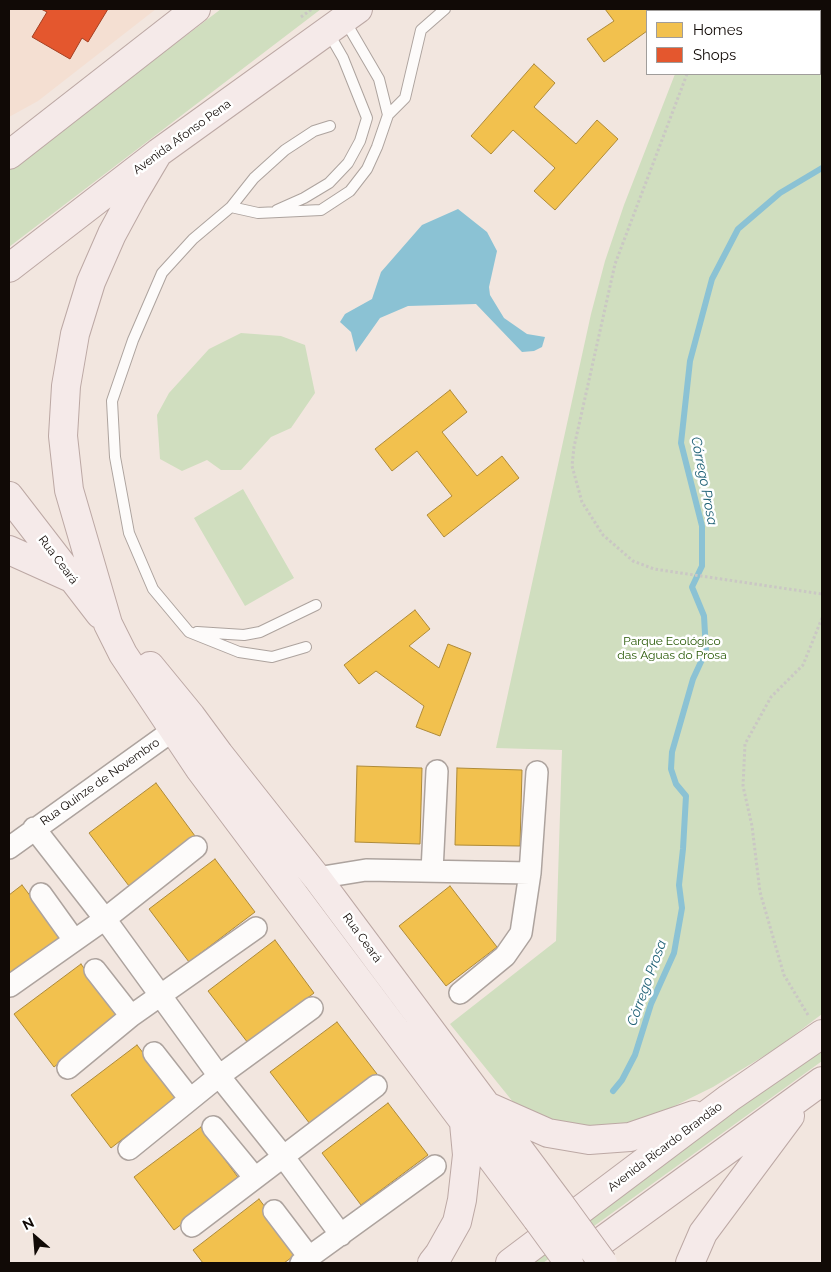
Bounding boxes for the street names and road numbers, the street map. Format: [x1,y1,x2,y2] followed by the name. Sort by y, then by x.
[130,97,234,177] street label: Avenida Afonso Pena
[35,533,81,587] street label: Rua Ceará
[37,735,163,829] street label: Rua Quinze de Novembro
[339,911,385,965] street label: Rua Ceará
[605,1099,725,1195] street label: Avenida Ricardo Brandão

